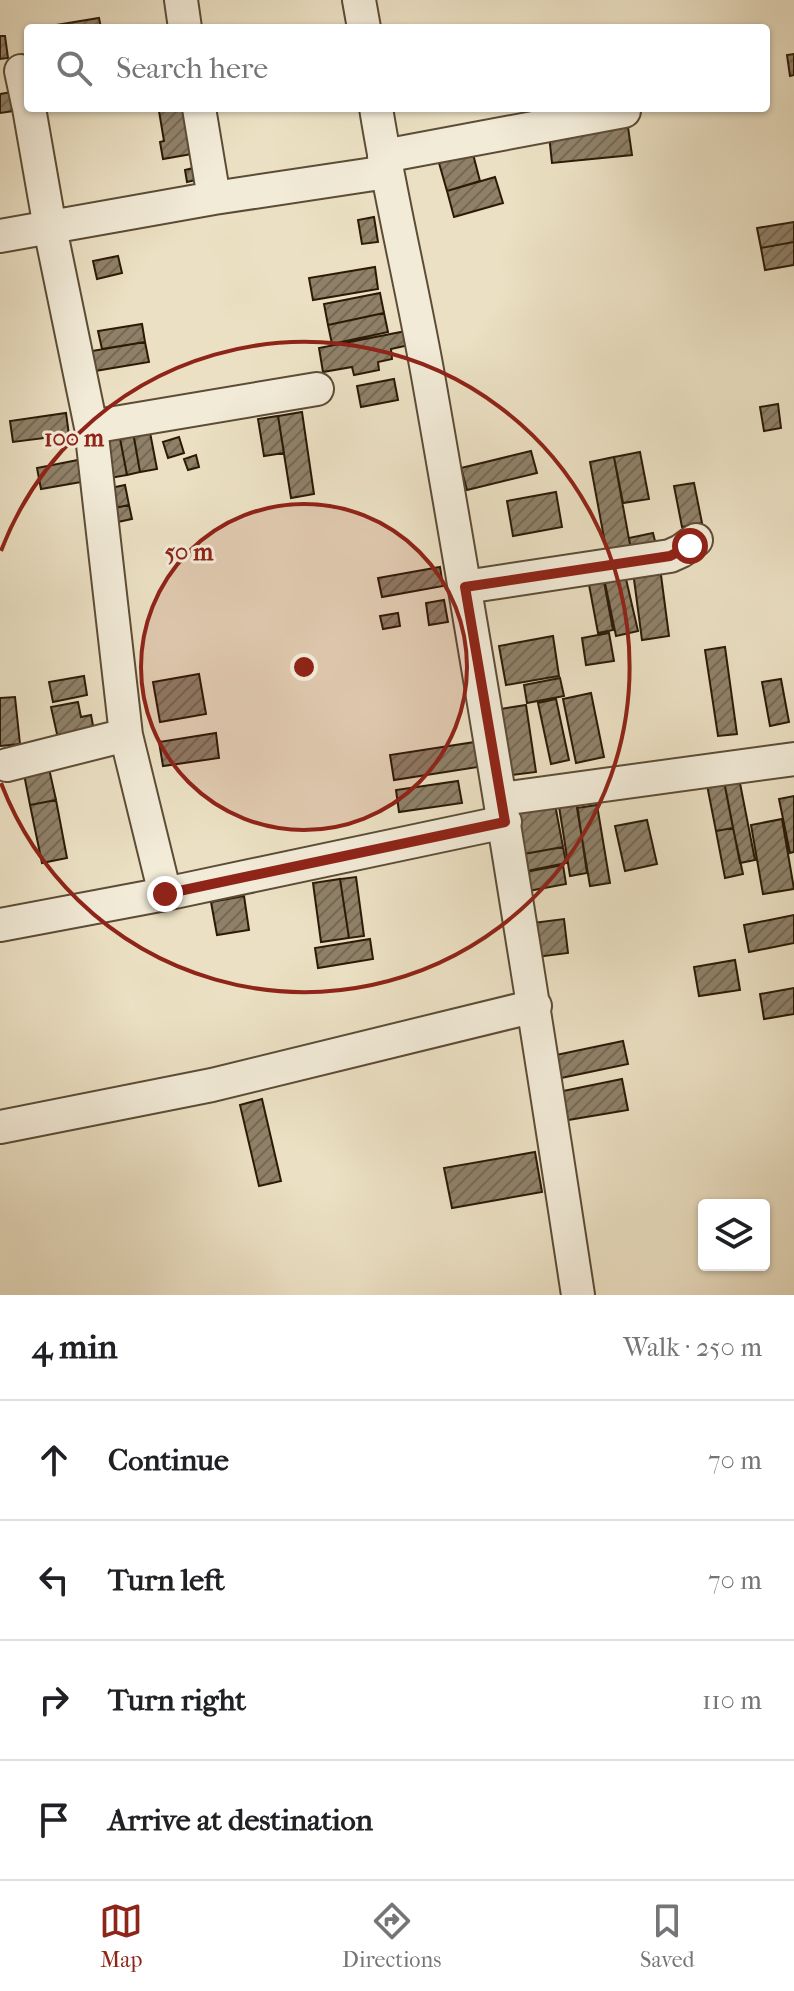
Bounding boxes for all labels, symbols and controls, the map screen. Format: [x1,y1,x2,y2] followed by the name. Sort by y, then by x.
[24,24,770,112] search box
[52,46,96,90] icon: search
[116,51,268,86] text: Search here
[44,424,105,452] text: 100 m
[672,528,708,564] route start
[165,538,214,566] text: 50 m
[290,653,318,681] centre of rings
[147,876,183,912] route end
[698,1199,770,1271] map controls
[698,1199,770,1271] button: layers
[32,1327,117,1367] text: 4 min
[623,1332,762,1363] text: Walk · 250 m
[32,1438,76,1482] icon: ahead
[108,1443,229,1478] text: Continue
[708,1445,762,1476] text: 70 m
[32,1558,76,1602] icon: left
[108,1563,225,1598] text: Turn left
[708,1565,762,1596] text: 70 m
[32,1678,76,1722] icon: right
[108,1683,246,1718] text: Turn right
[702,1685,762,1716] text: 110 m
[32,1798,76,1842] icon: arrive
[108,1803,373,1838] text: Arrive at destination
[99,1899,143,1973] tab: Map
[342,1899,441,1973] tab: Directions
[640,1899,695,1973] tab: Saved

